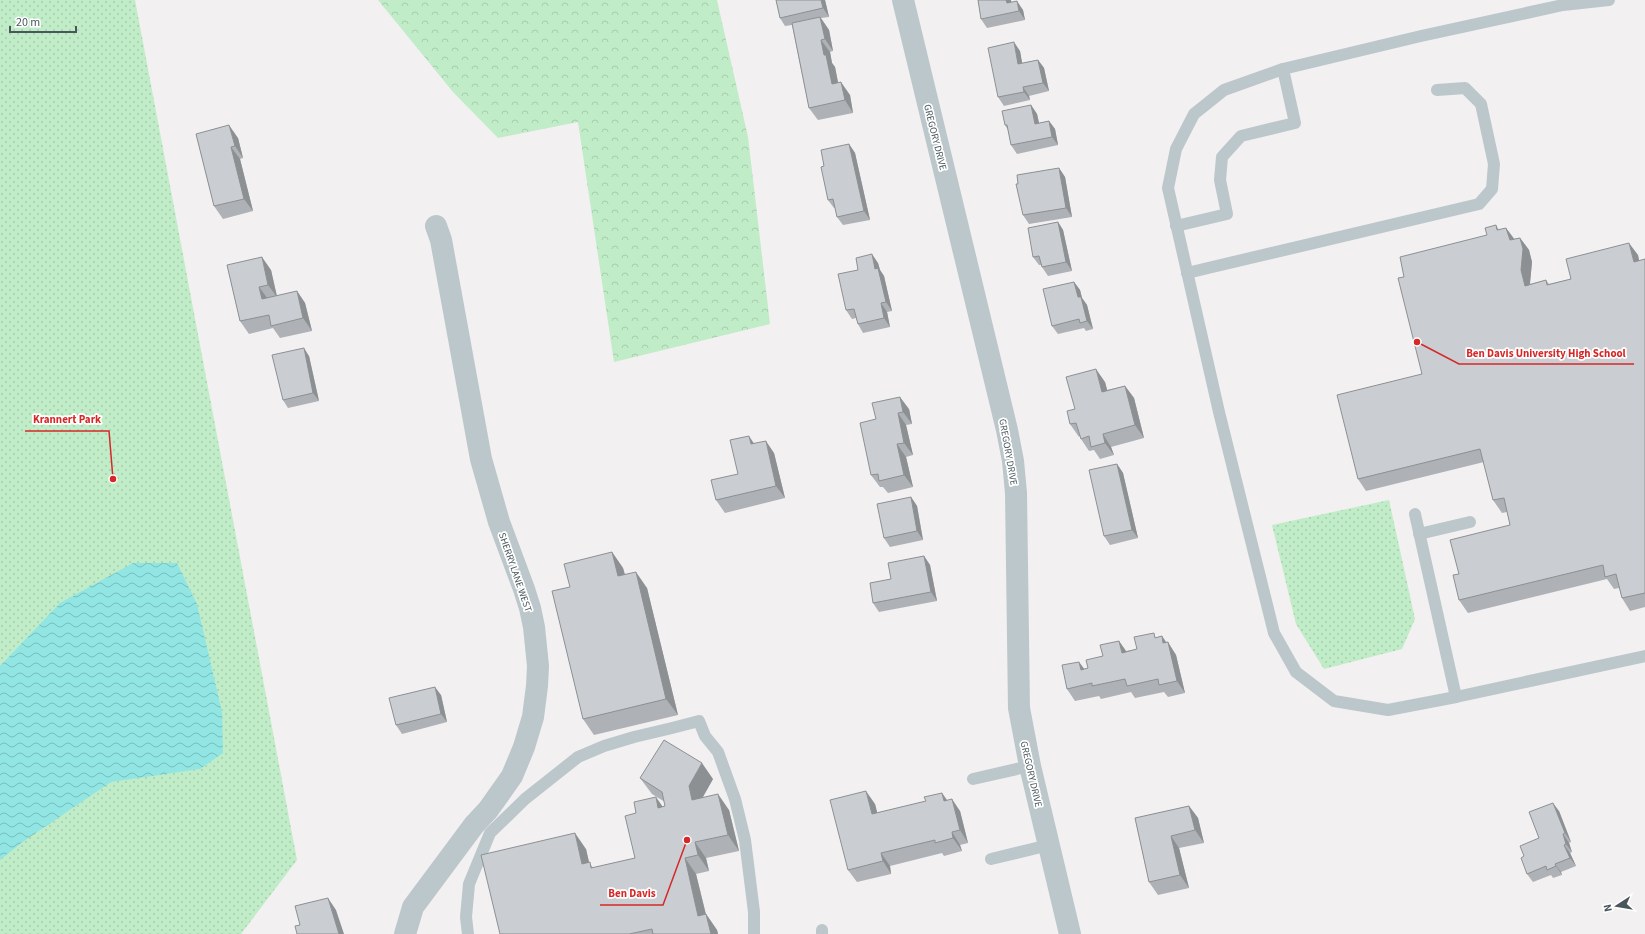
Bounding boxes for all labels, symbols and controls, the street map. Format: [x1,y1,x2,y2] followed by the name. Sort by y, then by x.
[10,8,76,34] scale bar
[16,14,40,31] text: 20 m
[920,103,950,172] street label: GREGORY DRIVE
[1459,341,1634,364] callout: Ben Davis University High School
[1466,346,1627,361] text: Ben Davis University High School
[25,408,109,431] callout: Krannert Park
[33,412,101,427] text: Krannert Park
[995,418,1021,487] street label: GREGORY DRIVE
[495,531,535,614] street label: SHERRY LANE WEST
[1017,740,1045,809] street label: GREGORY DRIVE
[600,882,663,905] callout: Ben Davis
[608,886,656,901] text: Ben Davis
[1597,886,1637,926] north arrow
[1600,903,1616,913] text: N

